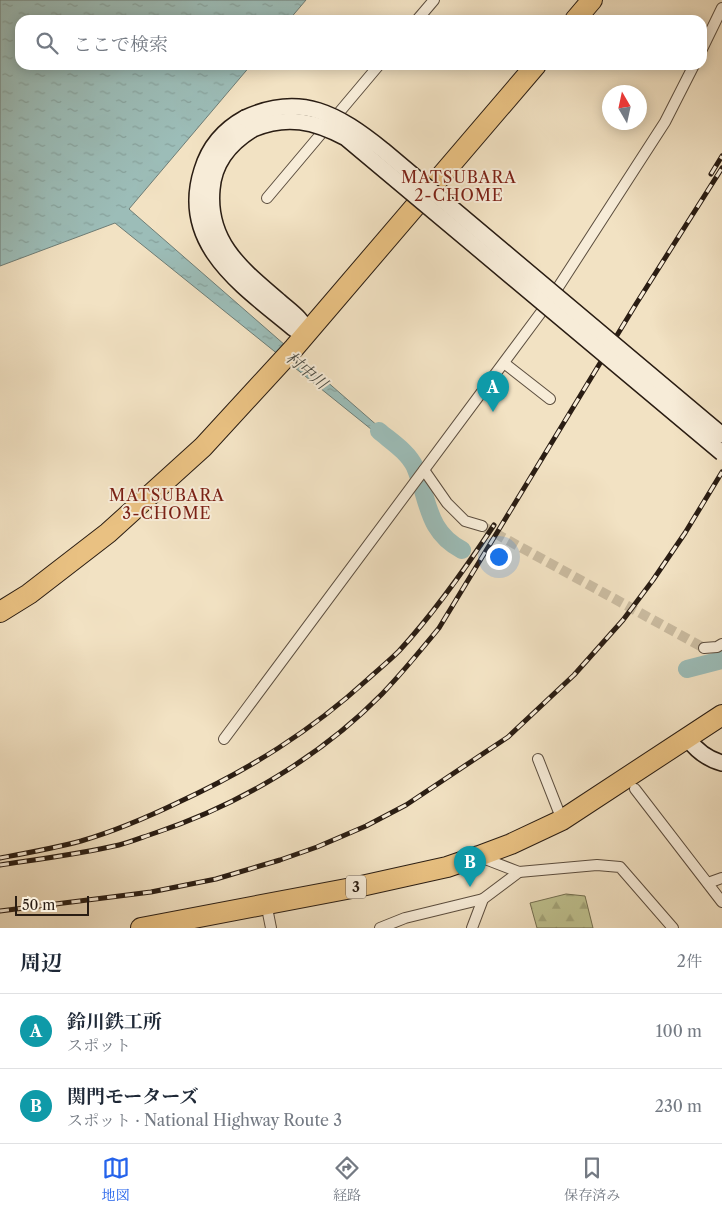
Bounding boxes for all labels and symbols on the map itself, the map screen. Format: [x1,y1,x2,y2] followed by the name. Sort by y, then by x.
[602,85,647,130] north arrow
[401,167,517,205] district label: MATSUBARA 2-CHOME
[282,347,333,394] water label: 村中川
[477,371,509,412] pin: A
[109,485,225,523] district label: MATSUBARA 3-CHOME
[486,544,512,570] your location
[454,846,486,887] pin: B
[346,876,366,899] road number: 3
[15,893,89,916] scale bar

